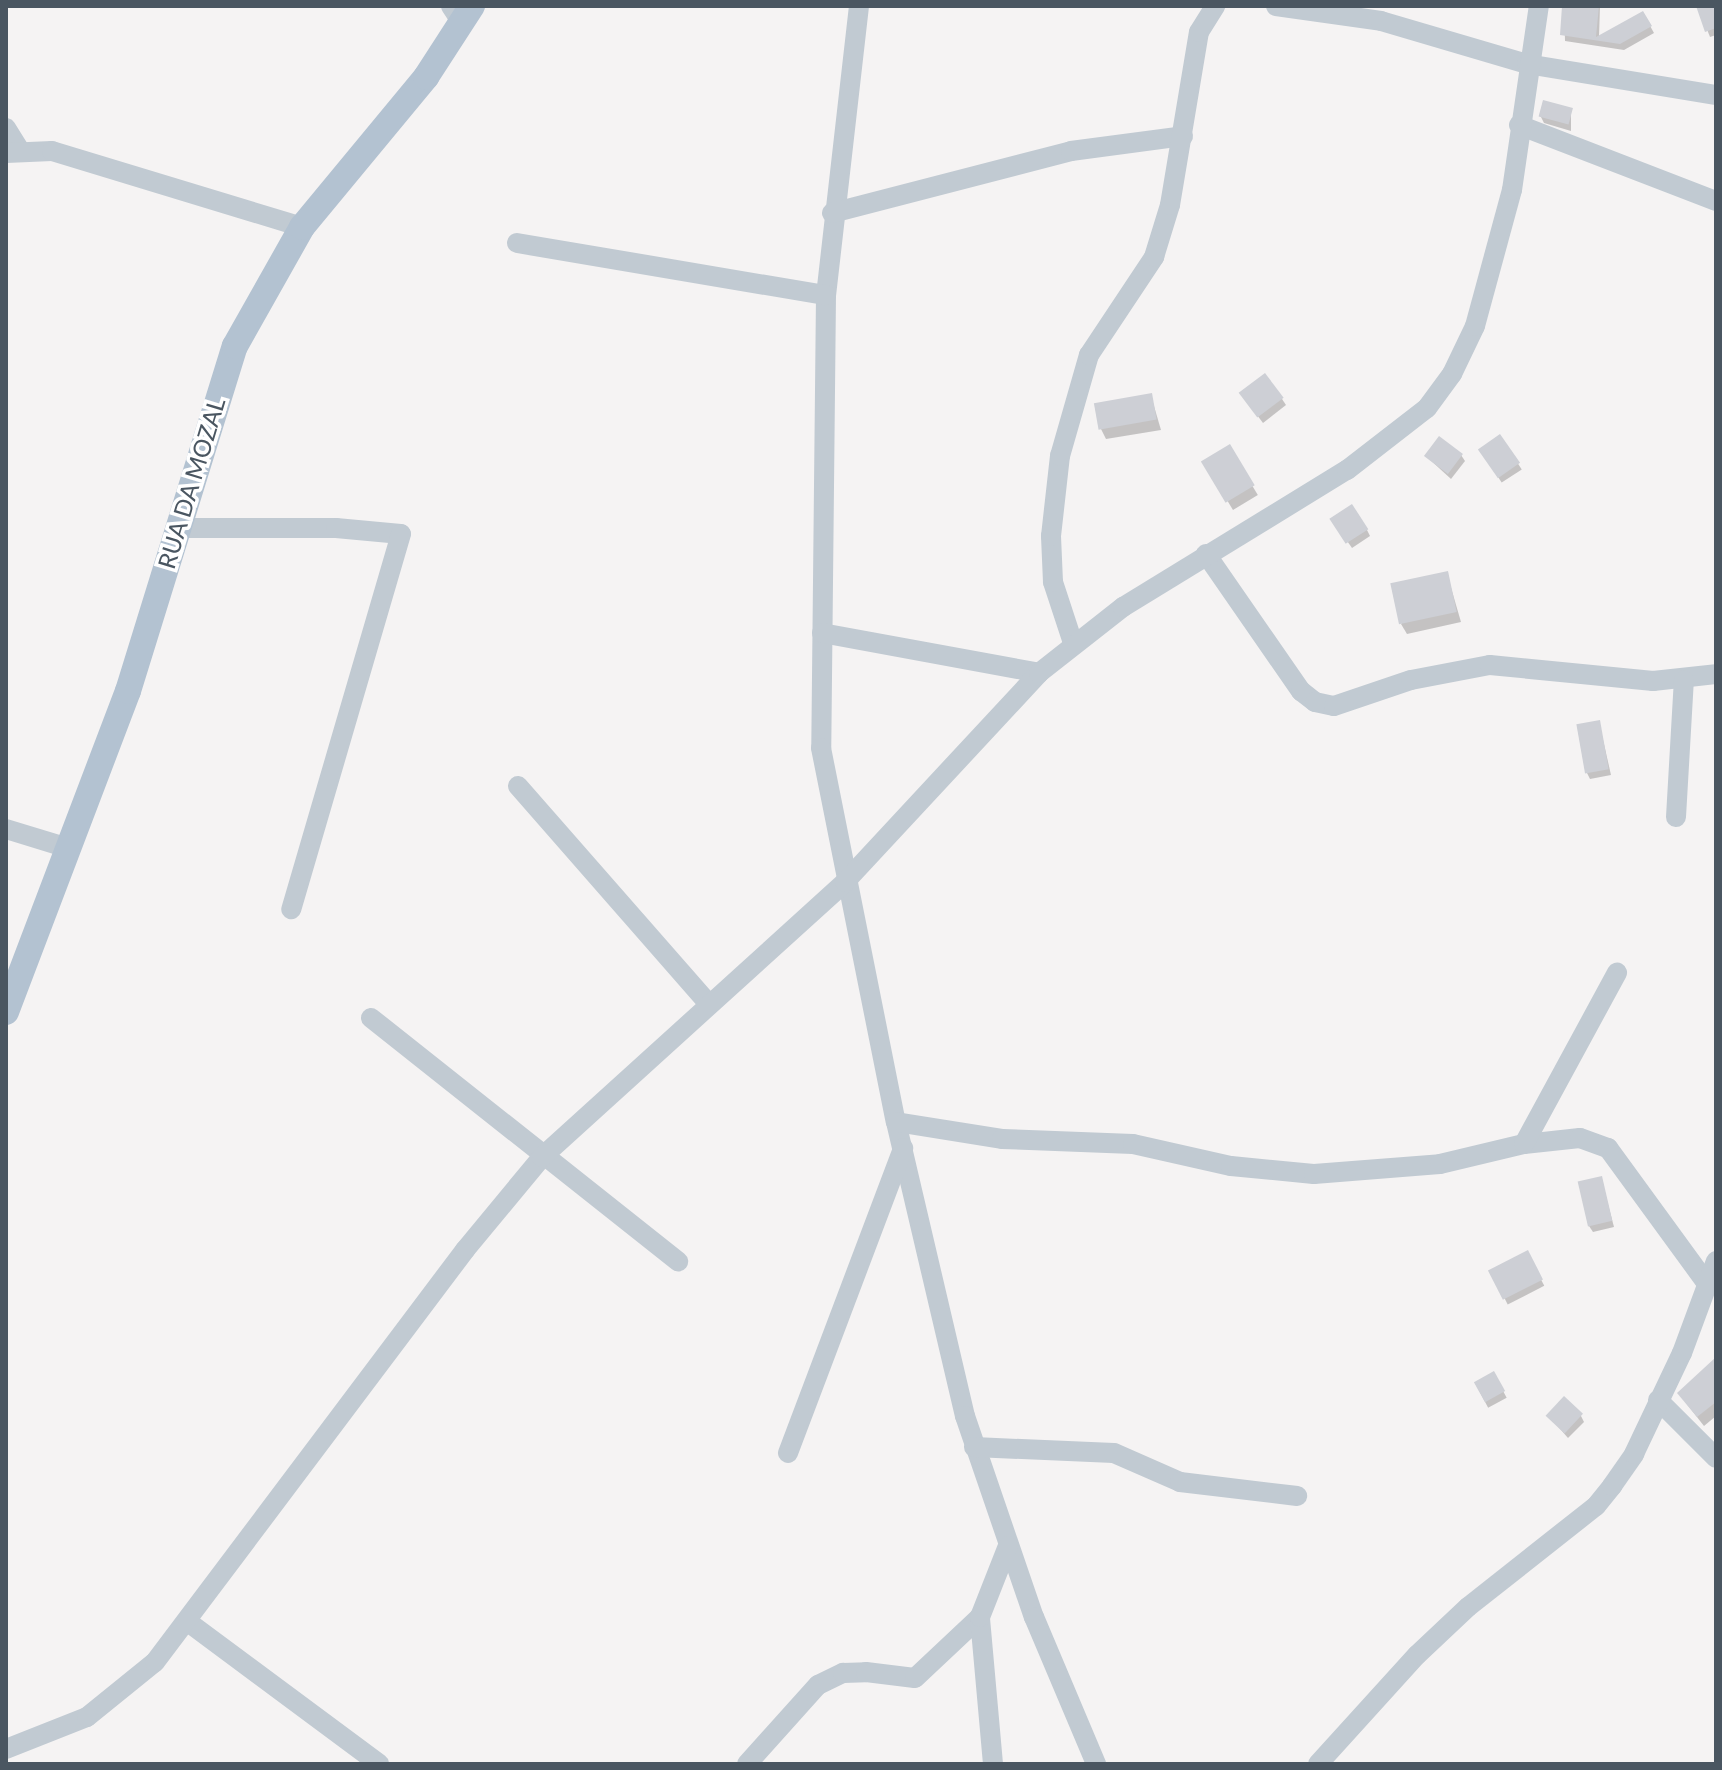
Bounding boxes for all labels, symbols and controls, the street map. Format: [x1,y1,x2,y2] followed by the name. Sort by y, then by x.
[151,393,231,573] street label: RUA DA MOZAL

